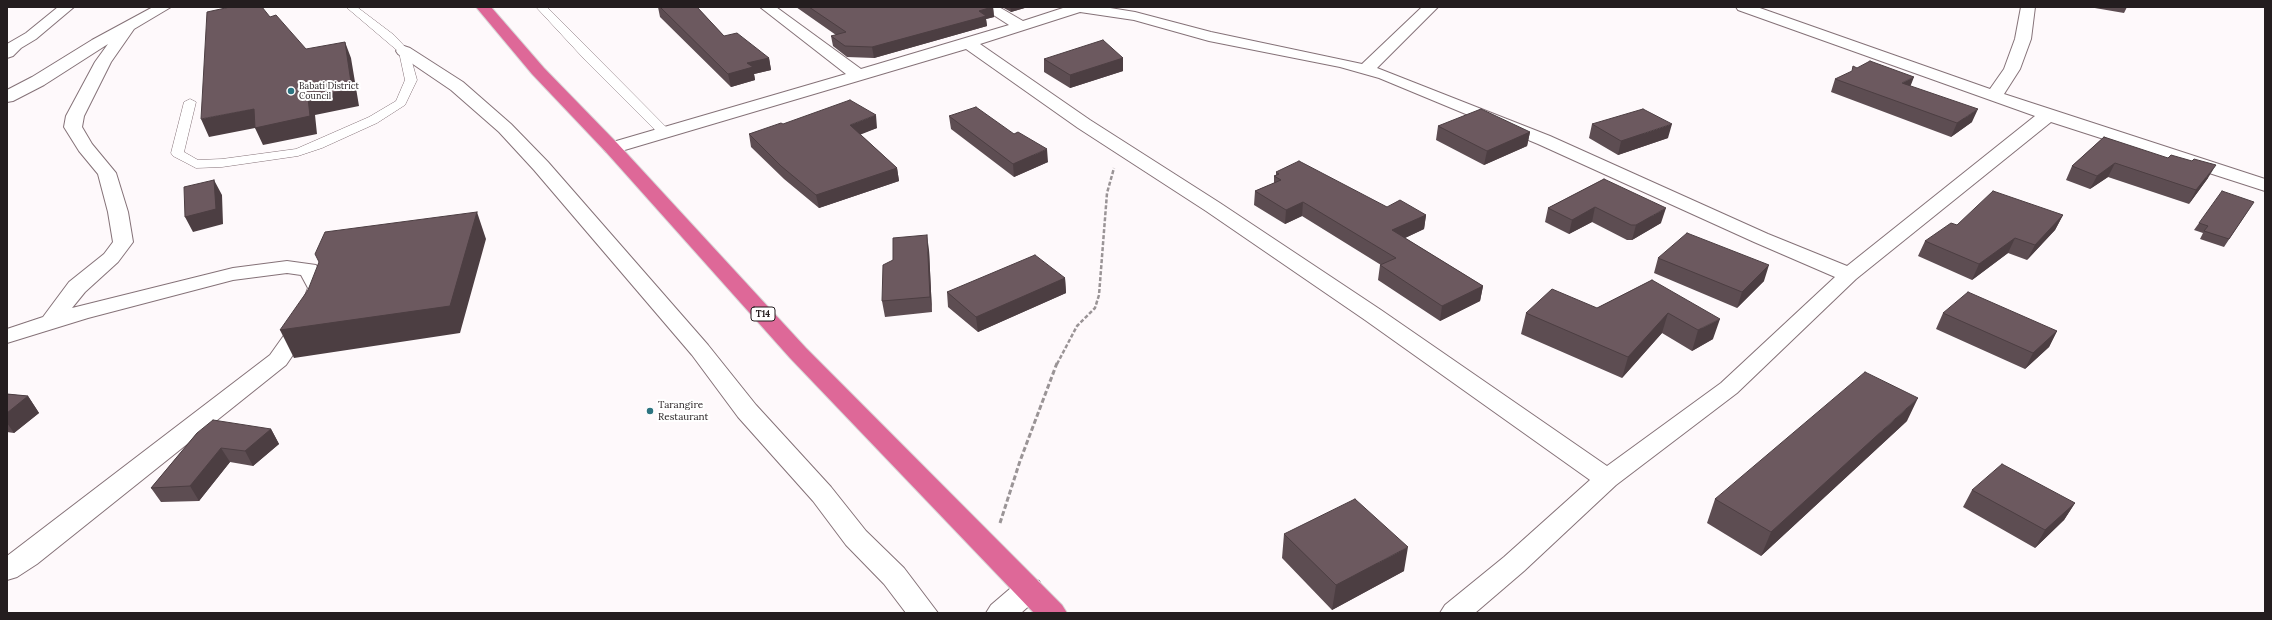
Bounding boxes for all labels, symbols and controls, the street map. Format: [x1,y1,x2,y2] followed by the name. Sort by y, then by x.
[299,81,359,102] place label: Babati District Council
[286,86,296,96] marker: Babati District Council
[751,307,775,321] road number: T14
[658,399,708,422] place label: Tarangire Restaurant
[645,406,655,416] marker: Tarangire Restaurant

